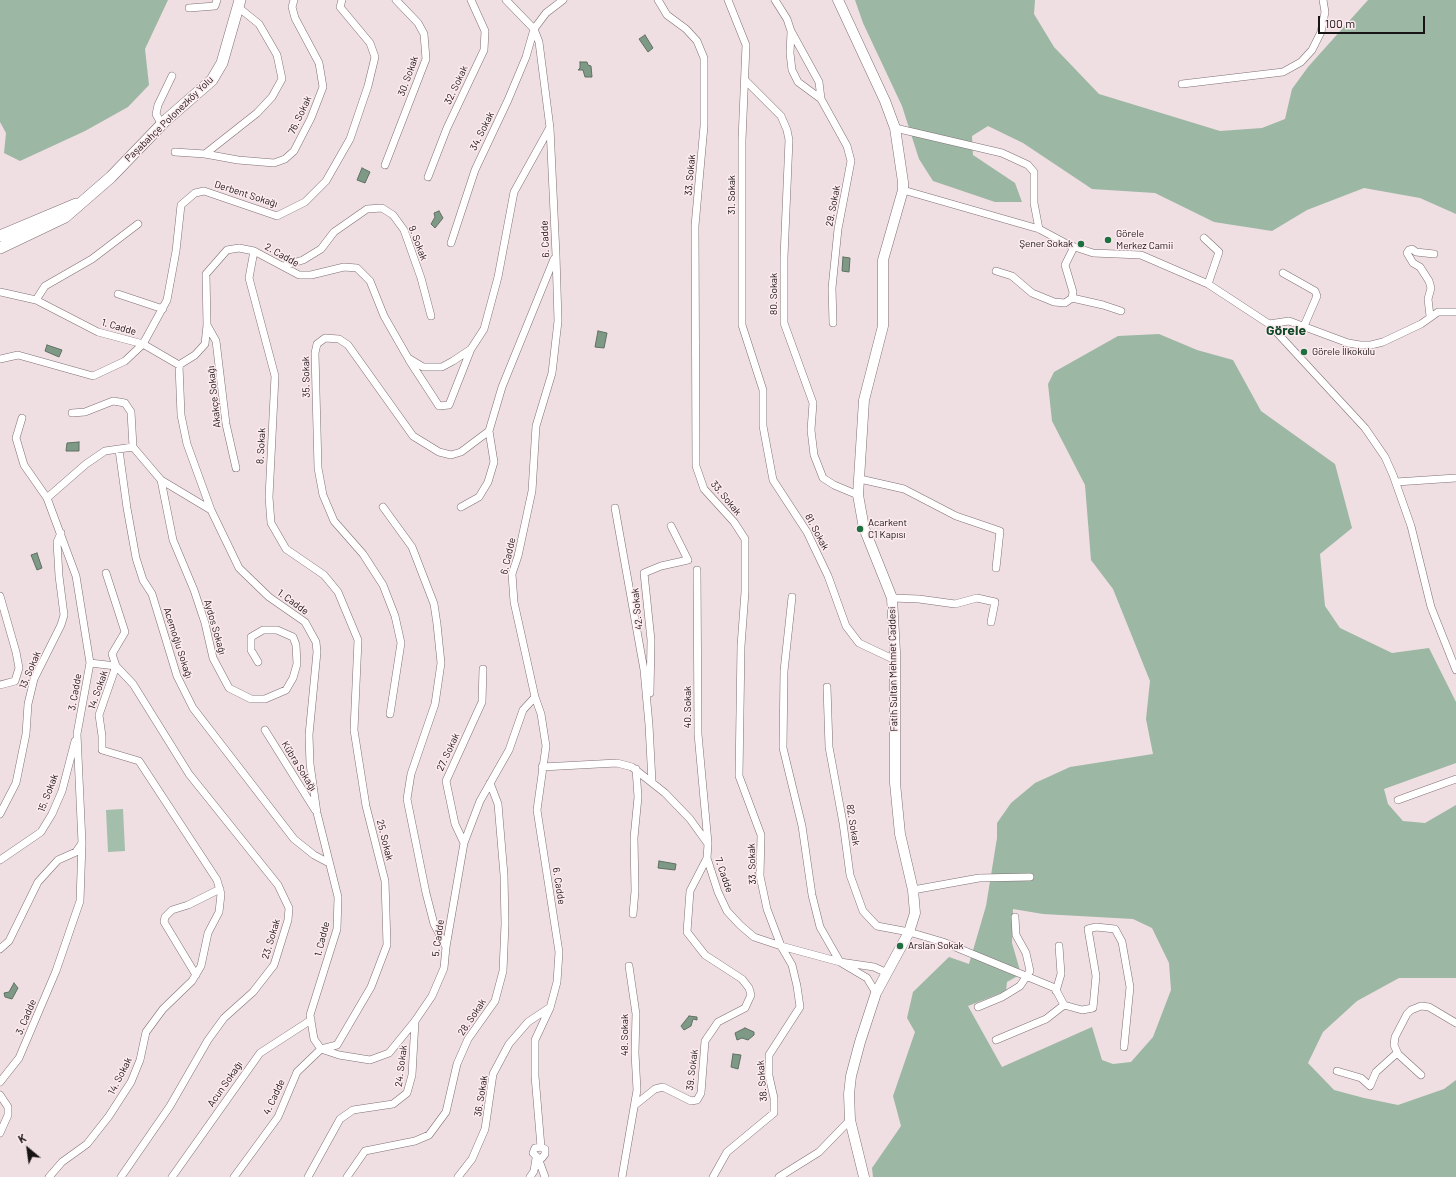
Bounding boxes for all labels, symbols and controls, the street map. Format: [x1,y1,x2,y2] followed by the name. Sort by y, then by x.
[1320,8,1427,34] scale bar
[1325,16,1355,30] text: 100 m
[395,54,421,98] street label: 30. Sokak
[442,64,470,106] street label: 32. Sokak
[122,74,216,164] street label: Paşabahçe Polonezköy Yolu
[286,94,314,136] street label: 76. Sokak
[467,110,497,152] street label: 34. Sokak
[682,154,698,196] street label: 33. Sokak
[726,175,738,215] street label: 31. Sokak
[213,178,279,210] street label: Derbent Sokağı
[823,184,843,228] street label: 29. Sokak
[538,220,552,258] street label: 6. Cadde
[406,224,430,262] street label: 9. Sokak
[1116,228,1173,252] place label: Görele Merkez Camii
[1103,235,1113,245] marker: Görele Merkez Camii
[1019,238,1073,250] place label: Şener Sokak
[1076,239,1086,249] marker: Şener Sokak
[263,241,301,269] street label: 2. Cadde
[768,273,780,315] street label: 80. Sokak
[100,316,138,338] street label: 1. Cadde
[1266,322,1306,338] district label: Görele
[1312,346,1375,358] place label: Görele İlkokulu
[1299,347,1309,357] marker: Görele İlkokulu
[300,356,312,398] street label: 35. Sokak
[205,365,223,429] street label: Akakçe Sokağı
[254,428,268,464] street label: 8. Sokak
[708,478,744,518] street label: 33. Sokak
[802,512,832,552] street label: 81. Sokak
[868,517,907,540] place label: Acarkent C1 Kapısı
[855,524,865,534] marker: Acarkent C1 Kapısı
[498,536,518,576] street label: 6. Cadde
[275,587,311,617] street label: 1. Cadde
[629,587,645,631] street label: 42. Sokak
[201,598,229,656] street label: Aydos Sokağı
[161,606,195,680] street label: Acemoğlu Sokağı
[886,606,900,732] street label: Fatih Sultan Mehmet Caddesi
[17,649,43,691] street label: 13. Sokak
[86,669,110,711] street label: 14. Sokak
[66,673,84,711] street label: 3. Cadde
[682,686,694,728] street label: 40. Sokak
[434,731,462,773] street label: 27. Sokak
[279,739,319,793] street label: Kübra Sokağı
[35,772,61,814] street label: 15. Sokak
[844,803,862,847] street label: 82. Sokak
[374,818,396,862] street label: 25. Sokak
[745,843,759,885] street label: 33. Sokak
[712,856,736,894] street label: 7. Cadde
[550,867,568,905] street label: 6. Cadde
[259,917,283,961] street label: 23. Sokak
[429,919,447,957] street label: 5. Cadde
[312,920,332,958] street label: 1. Cadde
[908,940,964,952] place label: Arslan Sokak
[895,941,905,951] marker: Arslan Sokak
[455,996,489,1038] street label: 28. Sokak
[13,997,39,1037] street label: 3. Cadde
[619,1014,631,1056] street label: 48. Sokak
[392,1044,410,1088] street label: 24. Sokak
[684,1049,700,1091] street label: 39. Sokak
[106,1055,134,1097] street label: 14. Sokak
[205,1059,245,1109] street label: Acun Sokağı
[754,1060,770,1102] street label: 38. Sokak
[472,1075,490,1117] street label: 36. Sokak
[261,1077,287,1117] street label: 4. Cadde
[8,1129,48,1169] north arrow
[16,1131,28,1145] text: K

